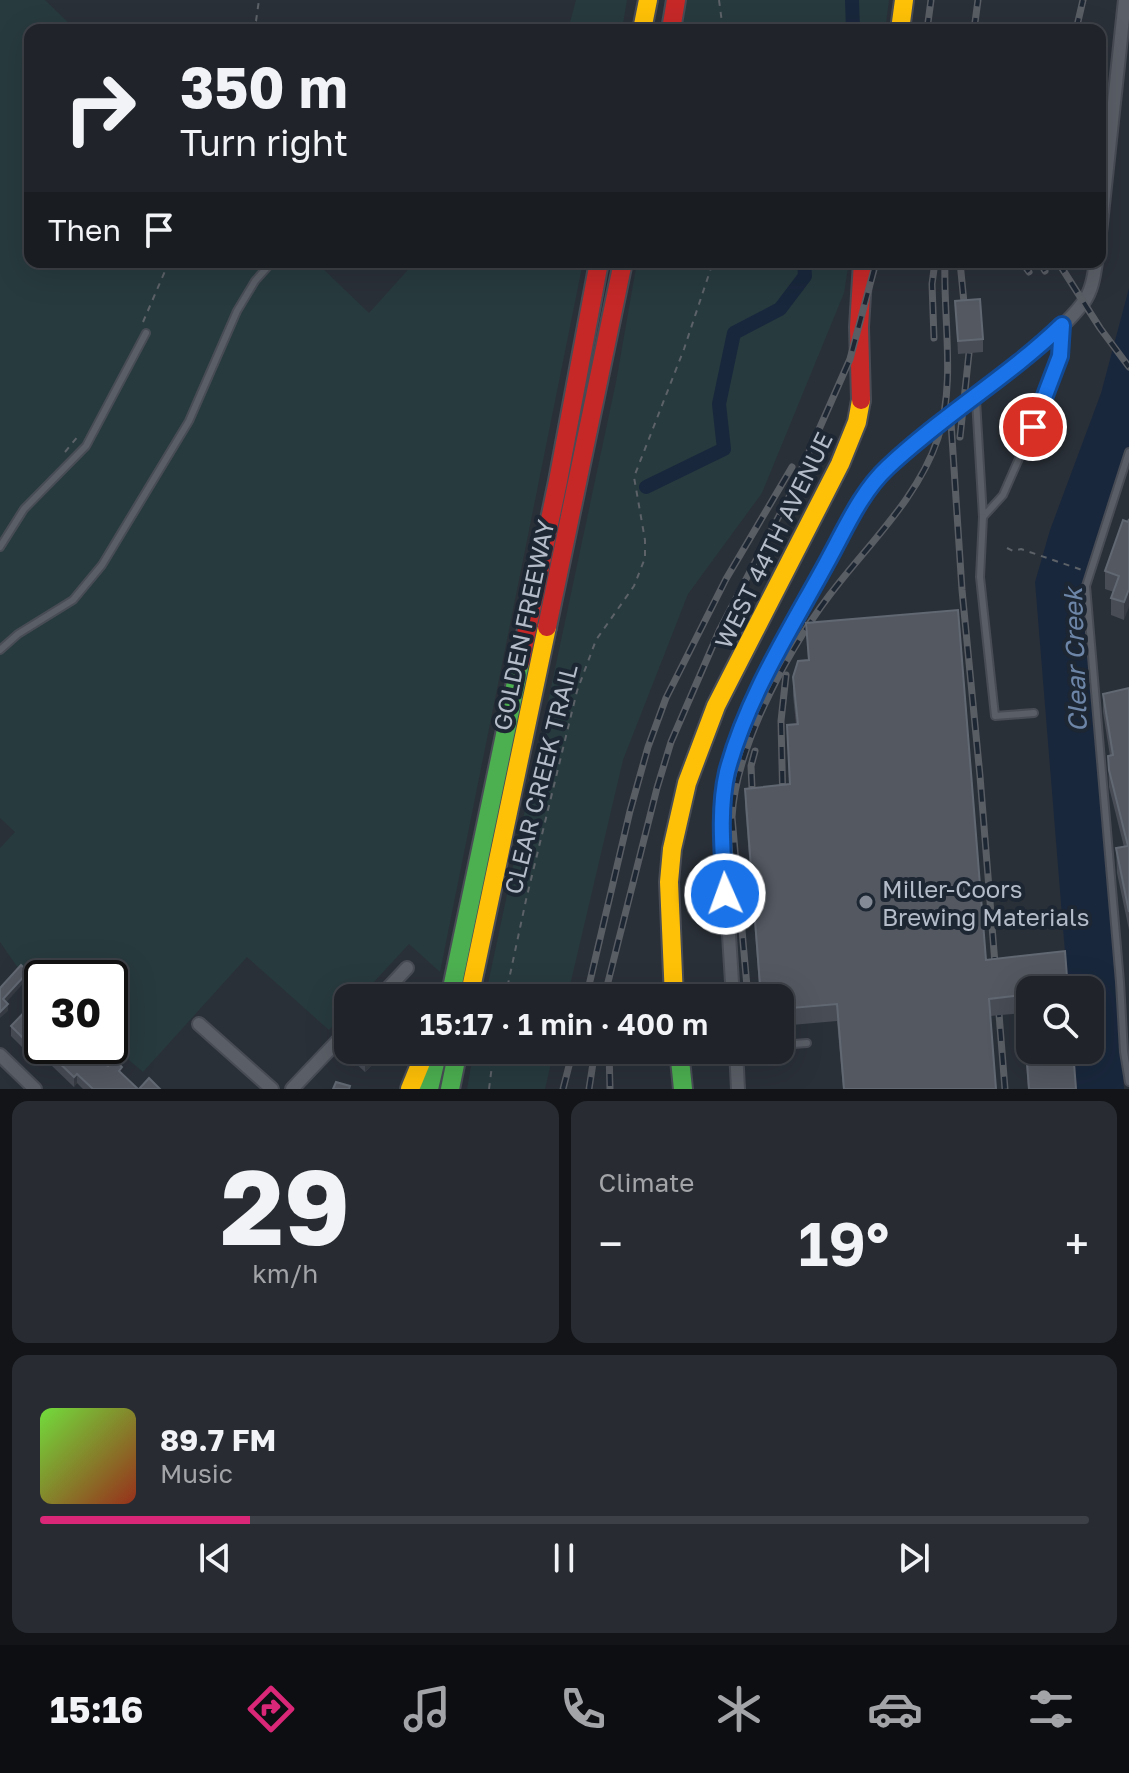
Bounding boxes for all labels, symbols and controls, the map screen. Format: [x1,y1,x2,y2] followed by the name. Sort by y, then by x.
[180,53,348,120] text: 350 m
[48,56,152,160] icon: right
[180,121,348,164] text: Turn right
[137,208,181,252] icon: arrive
[48,212,121,248] text: Then
[999,393,1067,461] pin
[1011,405,1055,449] icon: arrive
[708,427,838,653] street label: WEST 44TH AVENUE
[487,516,560,733] street label: GOLDEN FREEWAY
[1057,585,1093,733] water label: Clear Creek
[497,661,583,897] street label: CLEAR CREEK TRAIL
[683,852,767,936] position arrow
[882,874,1090,931] place label: Miller-Coors Brewing Materials
[857,893,875,911] marker: Miller-Coors Brewing Materials
[24,960,128,1064] speed limit sign: 30
[1016,976,1104,1064] map controls
[1016,976,1104,1064] button: search
[420,1006,708,1042] text: 15:17 · 1 min · 400 m
[221,1143,350,1268] text: 29
[599,1167,694,1198] text: Climate
[798,1207,889,1279] text: 19°
[599,1217,623,1270] text: −
[1065,1217,1089,1270] text: +
[252,1258,318,1289] text: km/h
[160,1422,276,1458] text: 89.7 FM
[160,1458,233,1489] text: Music
[193,1536,237,1580] icon: previous
[542,1536,586,1580] icon: pause
[892,1536,936,1580] icon: next
[243,1681,299,1737] icon: directions
[399,1681,455,1737] icon: music
[555,1681,611,1737] icon: phone
[711,1681,767,1737] icon: climate
[867,1681,923,1737] icon: car
[1023,1681,1079,1737] icon: filters
[50,1688,143,1731] text: 15:16

